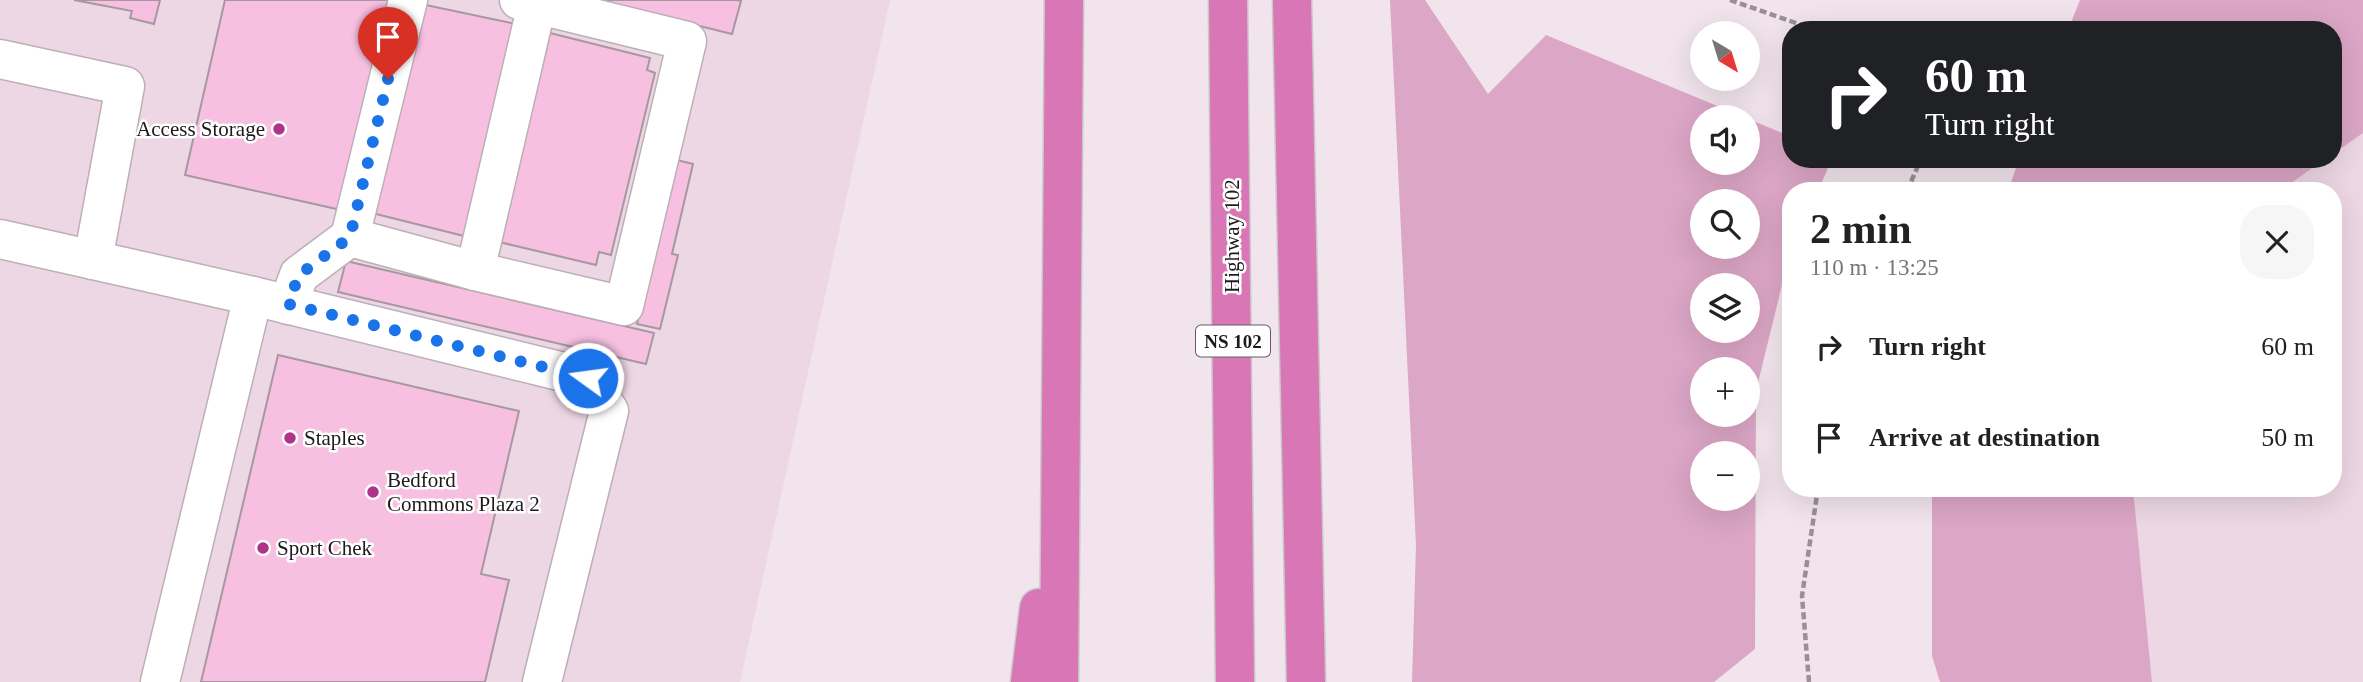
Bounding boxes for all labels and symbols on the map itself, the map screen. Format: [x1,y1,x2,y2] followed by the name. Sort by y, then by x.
[358,7,418,79] pin
[1690,21,1760,91] north arrow
[136,117,265,141] place label: Access Storage
[271,121,287,137] marker: Access Storage
[1220,179,1244,293] street label: Highway 102
[1196,326,1270,356] road number: NS 102
[551,341,625,415] position arrow
[304,426,365,450] place label: Staples
[282,430,298,446] marker: Staples
[387,468,540,516] place label: Bedford Commons Plaza 2
[365,484,381,500] marker: Bedford Commons Plaza 2
[277,536,373,560] place label: Sport Chek
[255,540,271,556] marker: Sport Chek

